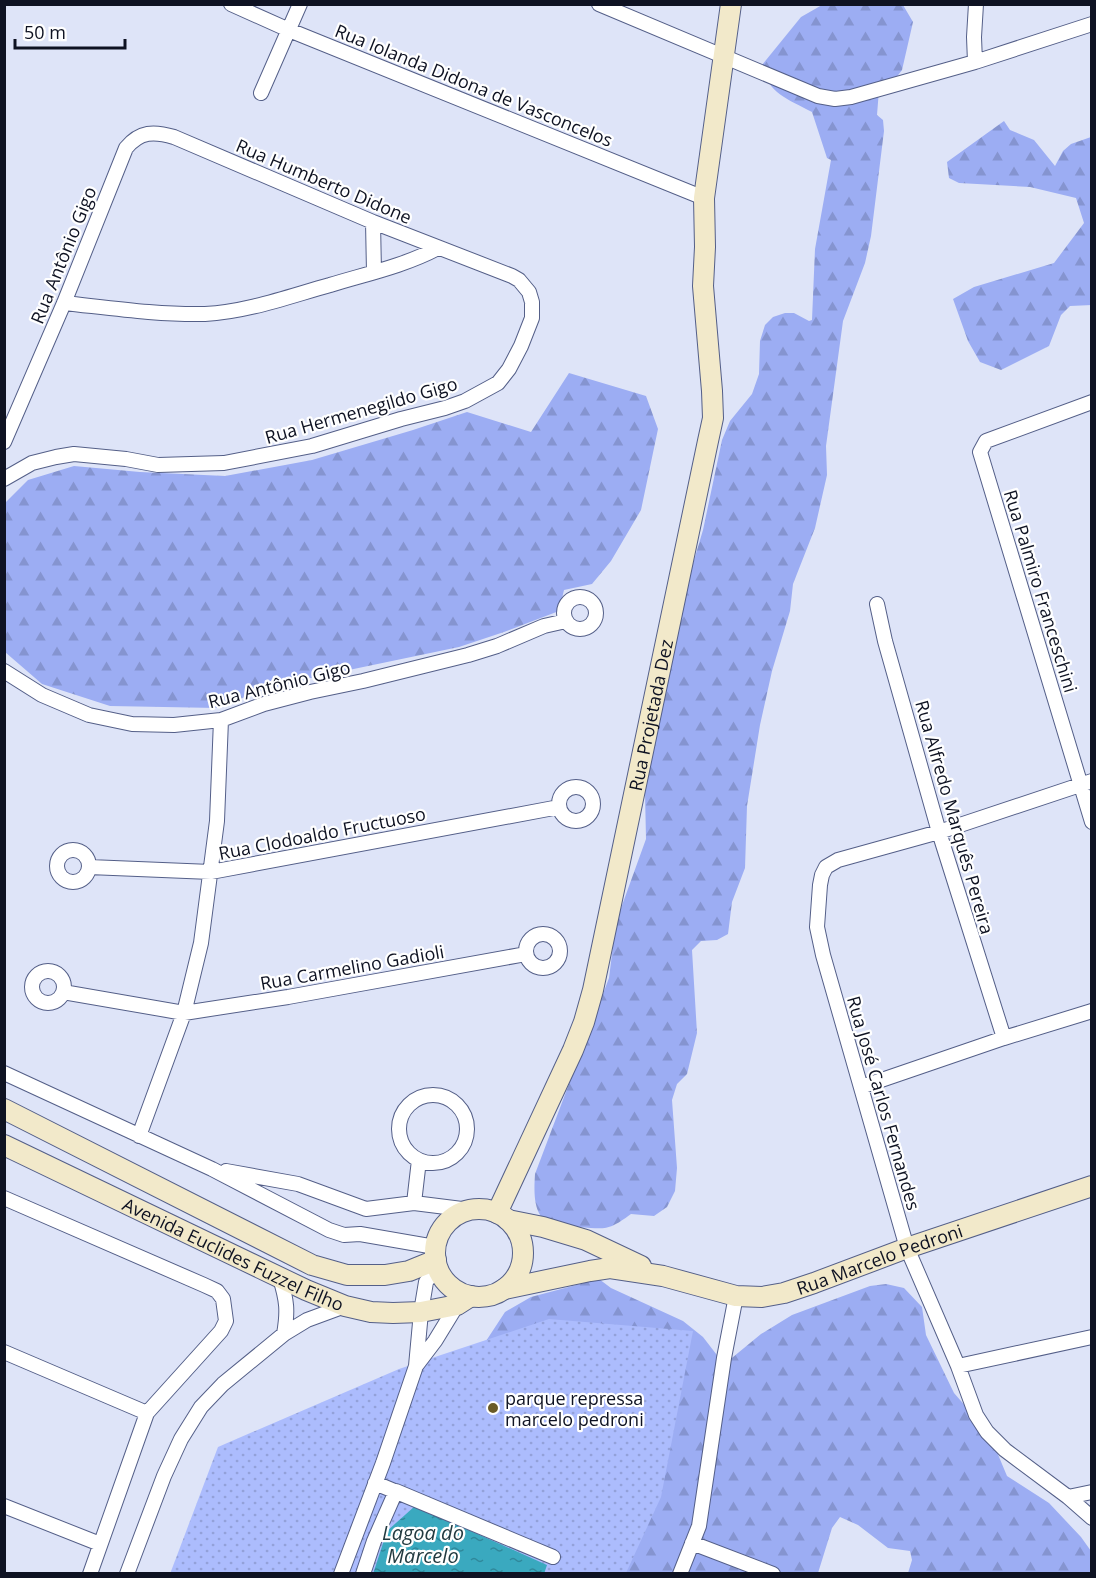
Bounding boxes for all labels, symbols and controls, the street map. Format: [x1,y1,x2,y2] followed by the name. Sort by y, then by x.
[15,12,124,50] scale bar
[332,18,616,152] street label: Rua Iolanda Didona de Vasconcelos
[24,20,66,44] text: 50 m
[232,133,416,229] street label: Rua Humberto Didone
[25,183,101,327] street label: Rua Antônio Gigo
[262,371,460,449] street label: Rua Hermenegildo Gigo
[999,487,1083,695] street label: Rua Palmiro Franceschini
[623,637,678,793] street label: Rua Projetada Dez
[205,655,353,713] street label: Rua Antônio Gigo
[910,697,1000,937] street label: Rua Alfredo Marquês Pereira
[216,801,428,865] street label: Rua Clodoaldo Fructuoso
[258,939,446,995] street label: Rua Carmelino Gadioli
[842,993,926,1213] street label: Rua José Carlos Fernandes
[119,1192,347,1316] street label: Avenida Euclides Fuzzel Filho
[793,1218,966,1300] street label: Rua Marcelo Pedroni
[505,1386,644,1431] place label: parque repressa marcelo pedroni
[486,1401,500,1415] marker: parque repressa marcelo pedroni
[382,1519,464,1569] water label: Lagoa do Marcelo

